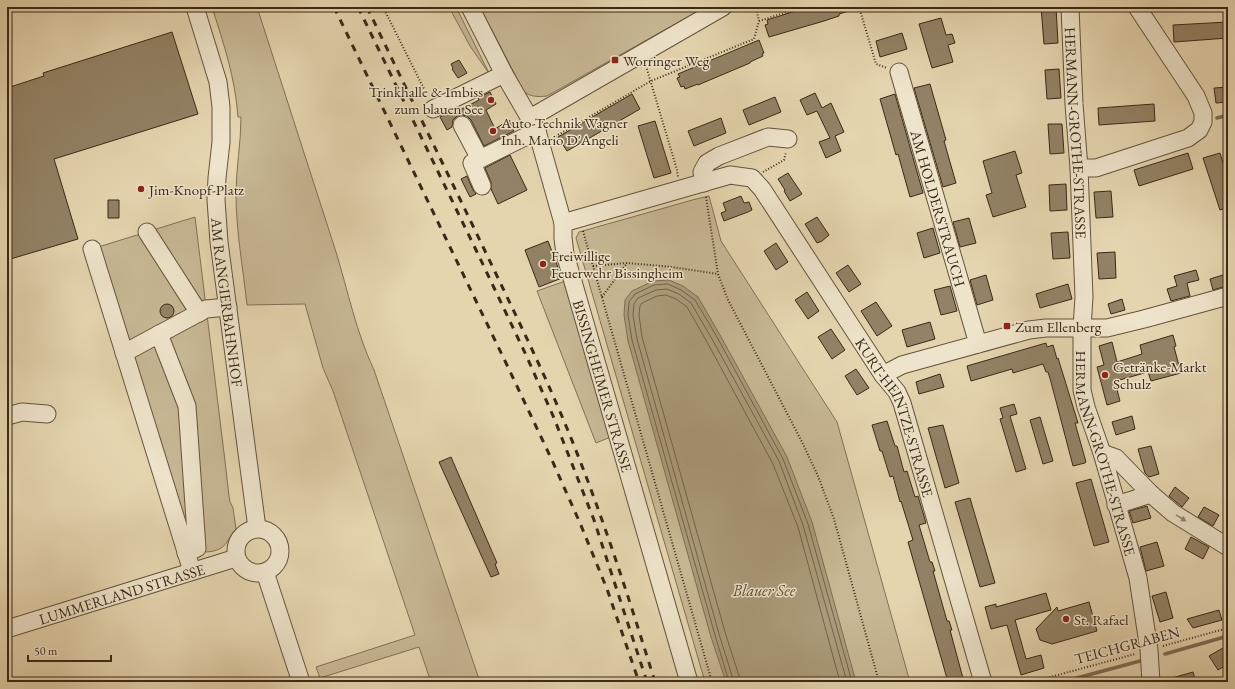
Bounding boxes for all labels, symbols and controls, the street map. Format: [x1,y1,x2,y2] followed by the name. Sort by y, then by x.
[1061,27,1091,240] street label: HERMANN-GROTHE-STRASSE
[623,51,710,70] place label: Worringer Weg
[610,55,620,65] marker: Worringer Weg
[369,82,483,118] place label: Trinkhalle & Imbiss zum blauen See
[486,95,496,105] marker: Trinkhalle & Imbiss zum blauen See
[500,113,628,149] place label: Auto-Technik Wagner Inh. Mario D'Angeli
[488,126,498,136] marker: Auto-Technik Wagner Inh. Mario D'Angeli
[907,127,970,289] street label: AM HOLDERSTRAUCH
[147,180,244,199] place label: Jim-Knopf-Platz
[136,184,146,194] marker: Jim-Knopf-Platz
[208,216,248,388] street label: AM RANGIERBAHNHOF
[551,246,684,282] place label: Freiwillige Feuerwehr Bissingheim
[538,259,548,269] marker: Freiwillige Feuerwehr Bissingheim
[569,298,637,475] street label: BISSINGHEIMER STRASSE
[1015,317,1102,336] place label: Zum Ellenberg
[1002,321,1012,331] marker: Zum Ellenberg
[852,334,938,500] street label: KURT-HEINTZE-STRASSE
[1073,351,1141,558] street label: HERMANN-GROTHE-STRASSE
[1113,357,1207,393] place label: Getränke-Markt Schulz
[1100,370,1110,380] marker: Getränke-Markt Schulz
[1175,515,1187,522] one-way arrow
[36,559,207,628] street label: LUMMERLAND STRASSE
[732,580,796,601] water label: Blauer See
[1074,610,1129,629] place label: St. Rafael
[1061,614,1071,624] marker: St. Rafael
[1072,622,1182,668] street label: TEICHGRABEN
[28,637,111,663] scale bar
[34,643,58,659] text: 50 m

